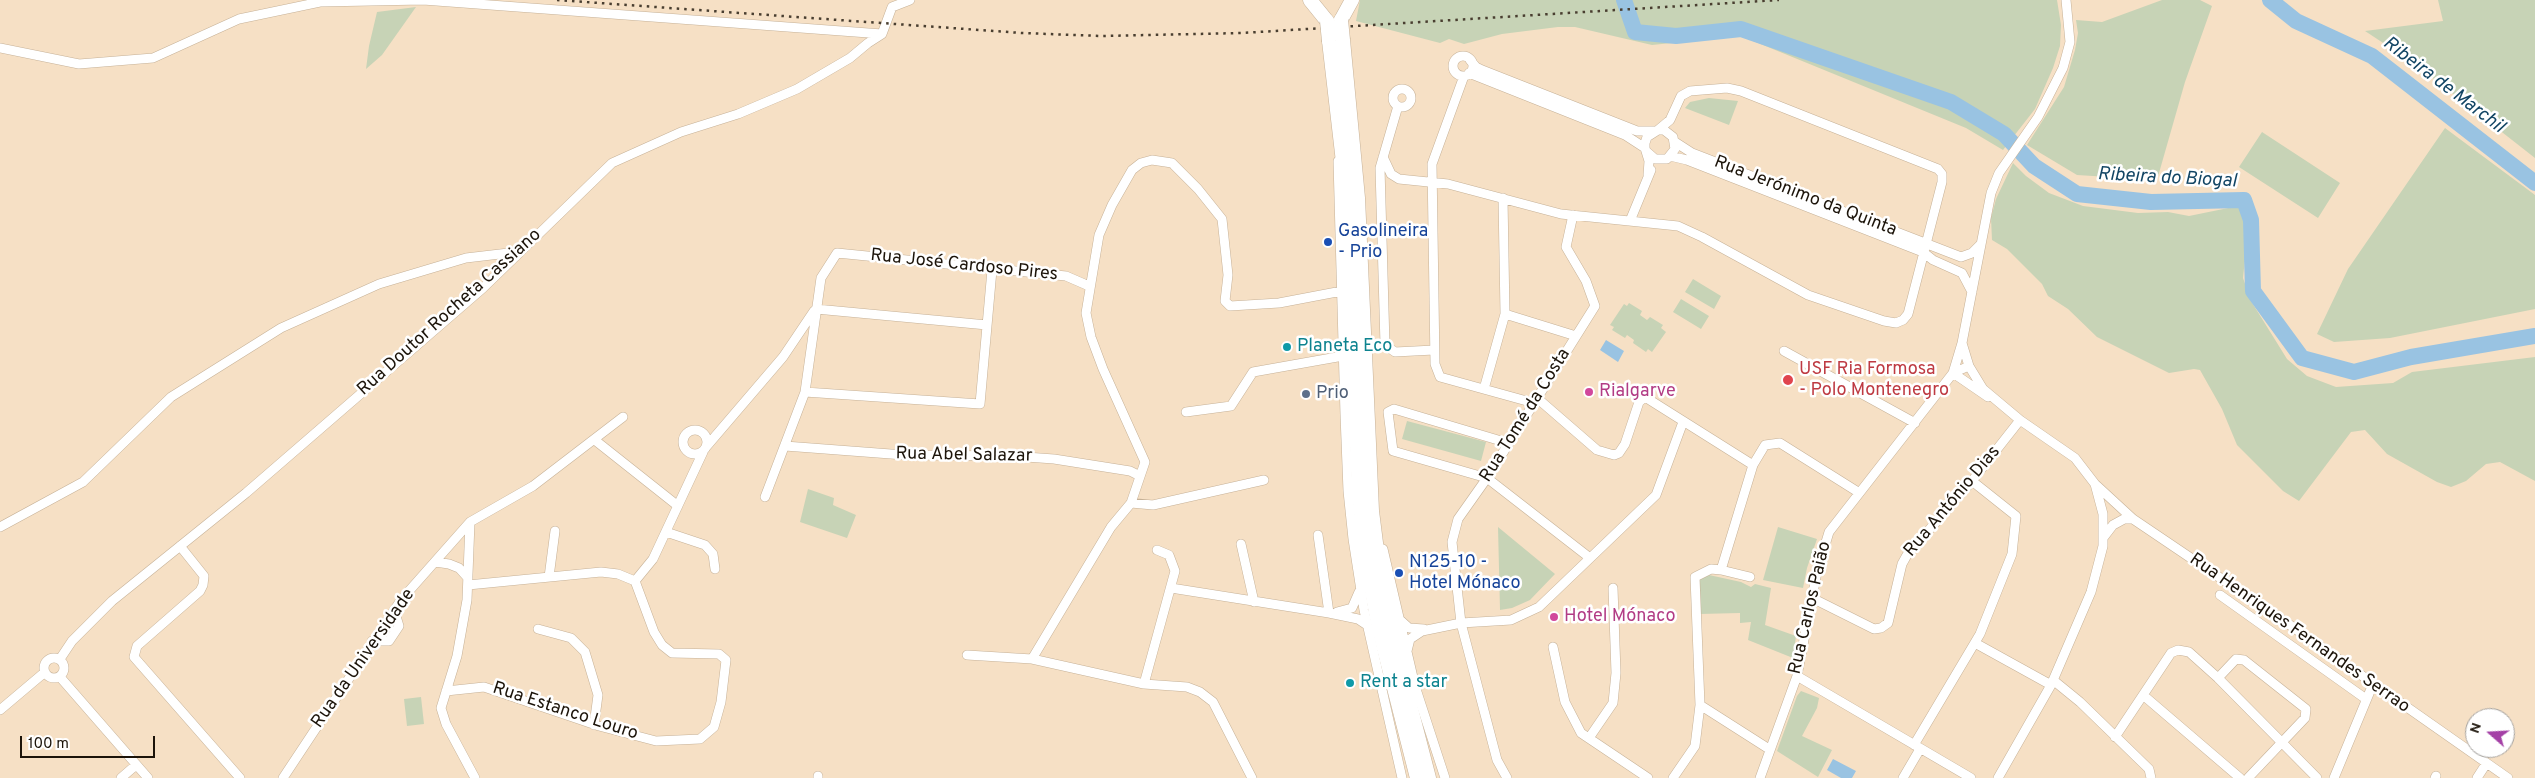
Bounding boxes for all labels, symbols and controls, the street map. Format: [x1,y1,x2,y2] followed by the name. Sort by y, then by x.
[2378,33,2508,139] water label: Ribeira de Marchil
[1711,152,1899,242] street label: Rua Jerónimo da Quinta
[2097,164,2237,194] water label: Ribeira do Biogal
[1338,221,1428,264] place label: Gasolineira - Prio
[354,225,546,401] street label: Rua Doutor Rocheta Cassiano
[1322,236,1334,248] marker: Gasolineira - Prio
[869,245,1059,287] street label: Rua José Cardoso Pires
[1297,336,1392,358] place label: Planeta Eco
[1281,341,1293,353] marker: Planeta Eco
[1476,345,1576,487] street label: Rua Tomé da Costa
[1799,359,1949,402] place label: USF Ria Formosa - Polo Montenegro
[1781,373,1795,387] marker: USF Ria Formosa - Polo Montenegro
[1599,381,1676,403] place label: Rialgarve
[1316,383,1349,405] place label: Prio
[1583,386,1595,398] marker: Rialgarve
[1300,388,1312,400] marker: Prio
[1900,442,2006,562] street label: Rua António Dias
[895,444,1033,468] street label: Rua Abel Salazar
[1785,539,1837,677] street label: Rua Carlos Paião
[2185,549,2413,719] street label: Rua Henriques Fernandes Serrao
[1409,552,1520,594] place label: N125-10 - Hotel Mónaco
[1393,567,1405,579] marker: N125-10 - Hotel Mónaco
[308,585,420,733] street label: Rua da Universidade
[1564,606,1675,628] place label: Hotel Mónaco
[1548,611,1560,623] marker: Hotel Mónaco
[1360,672,1448,694] place label: Rent a star
[1344,677,1356,689] marker: Rent a star
[490,678,640,746] street label: Rua Estanco Louro
[2465,708,2515,758] north arrow
[2467,721,2486,736] text: N
[22,726,158,758] scale bar
[28,735,69,754] text: 100 m

